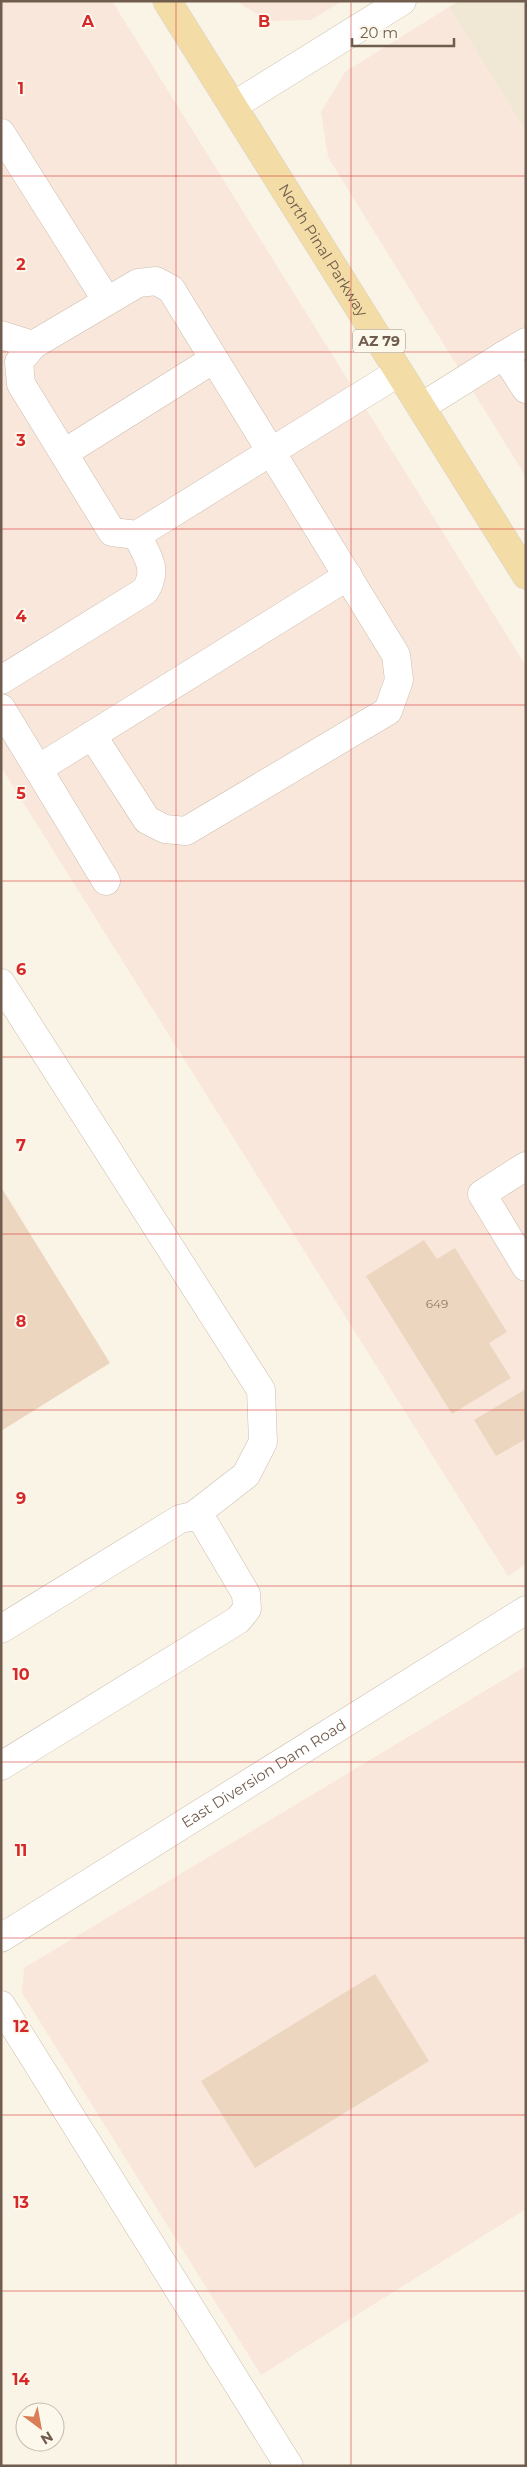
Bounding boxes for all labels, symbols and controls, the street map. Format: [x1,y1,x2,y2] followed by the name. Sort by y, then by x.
[81,12,95,31] text: A
[258,12,270,31] text: B
[352,15,454,47] scale bar
[360,23,398,42] text: 20 m
[18,79,24,98] text: 1
[275,180,372,321] street label: North Pinal Parkway
[16,255,26,274] text: 2
[353,330,405,352] road number: AZ 79
[15,431,26,450] text: 3
[15,607,27,626] text: 4
[16,784,26,803] text: 5
[16,960,26,979] text: 6
[16,1136,26,1155] text: 7
[426,1296,448,1311] house number: 649
[16,1312,26,1331] text: 8
[16,1489,26,1508] text: 9
[12,1665,30,1684] text: 10
[178,1715,350,1832] street label: East Diversion Dam Road
[15,1841,27,1860] text: 11
[13,2017,29,2036] text: 12
[13,2193,29,2212] text: 13
[12,2370,30,2389] text: 14
[15,2402,65,2452] north arrow
[37,2427,56,2449] text: N

